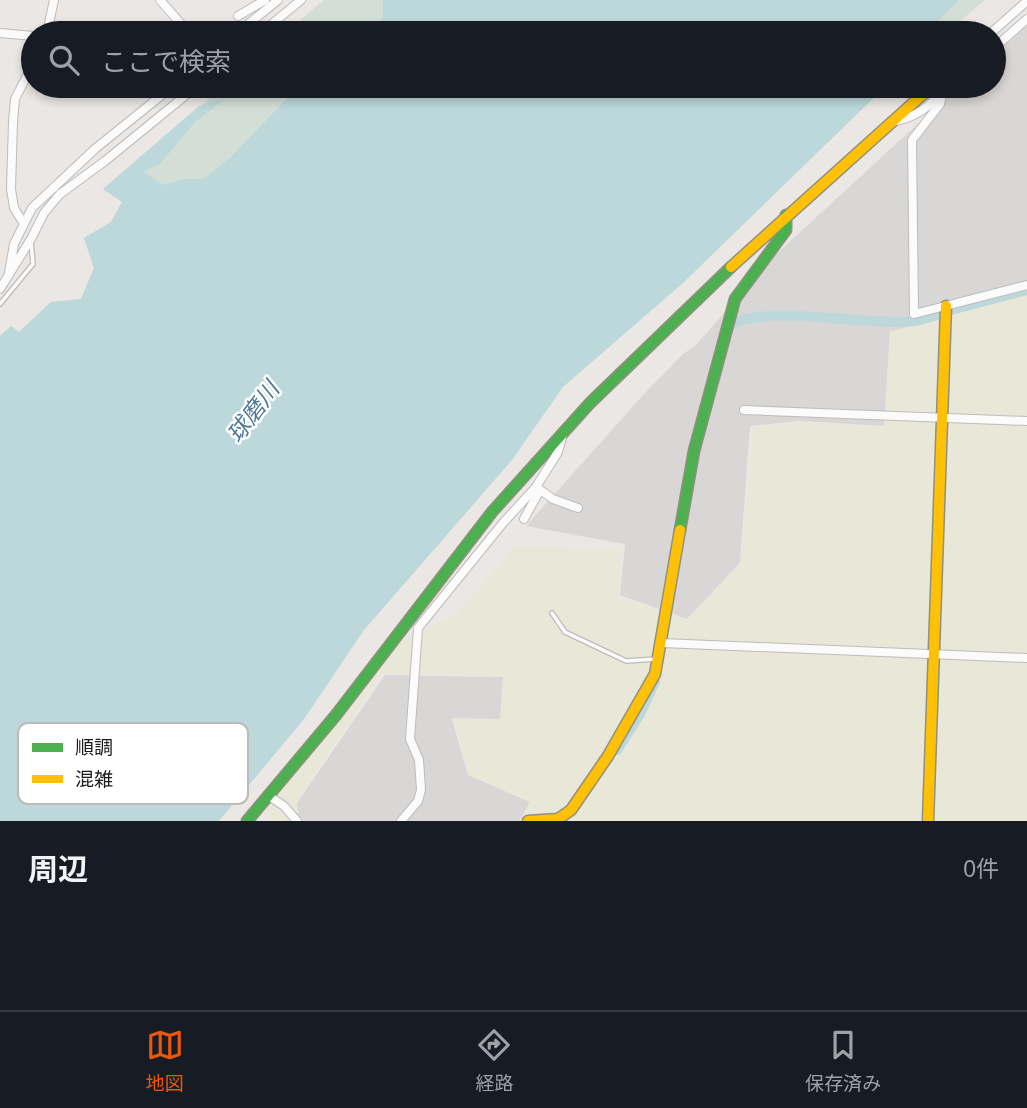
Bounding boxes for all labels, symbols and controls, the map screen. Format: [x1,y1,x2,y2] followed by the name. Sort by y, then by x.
[21,21,1006,98] search box
[45,41,83,79] icon: search
[101,47,231,77] text: ここで検索
[222,374,286,447] water label: 球磨川
[18,723,248,804] legend
[75,737,113,758] text: 順調
[75,769,113,790] text: 混雑
[28,853,88,886] text: 周辺
[963,856,999,882] text: 0件
[146,1026,184,1095] tab: 地図
[475,1026,513,1095] tab: 経路
[805,1026,881,1095] tab: 保存済み

